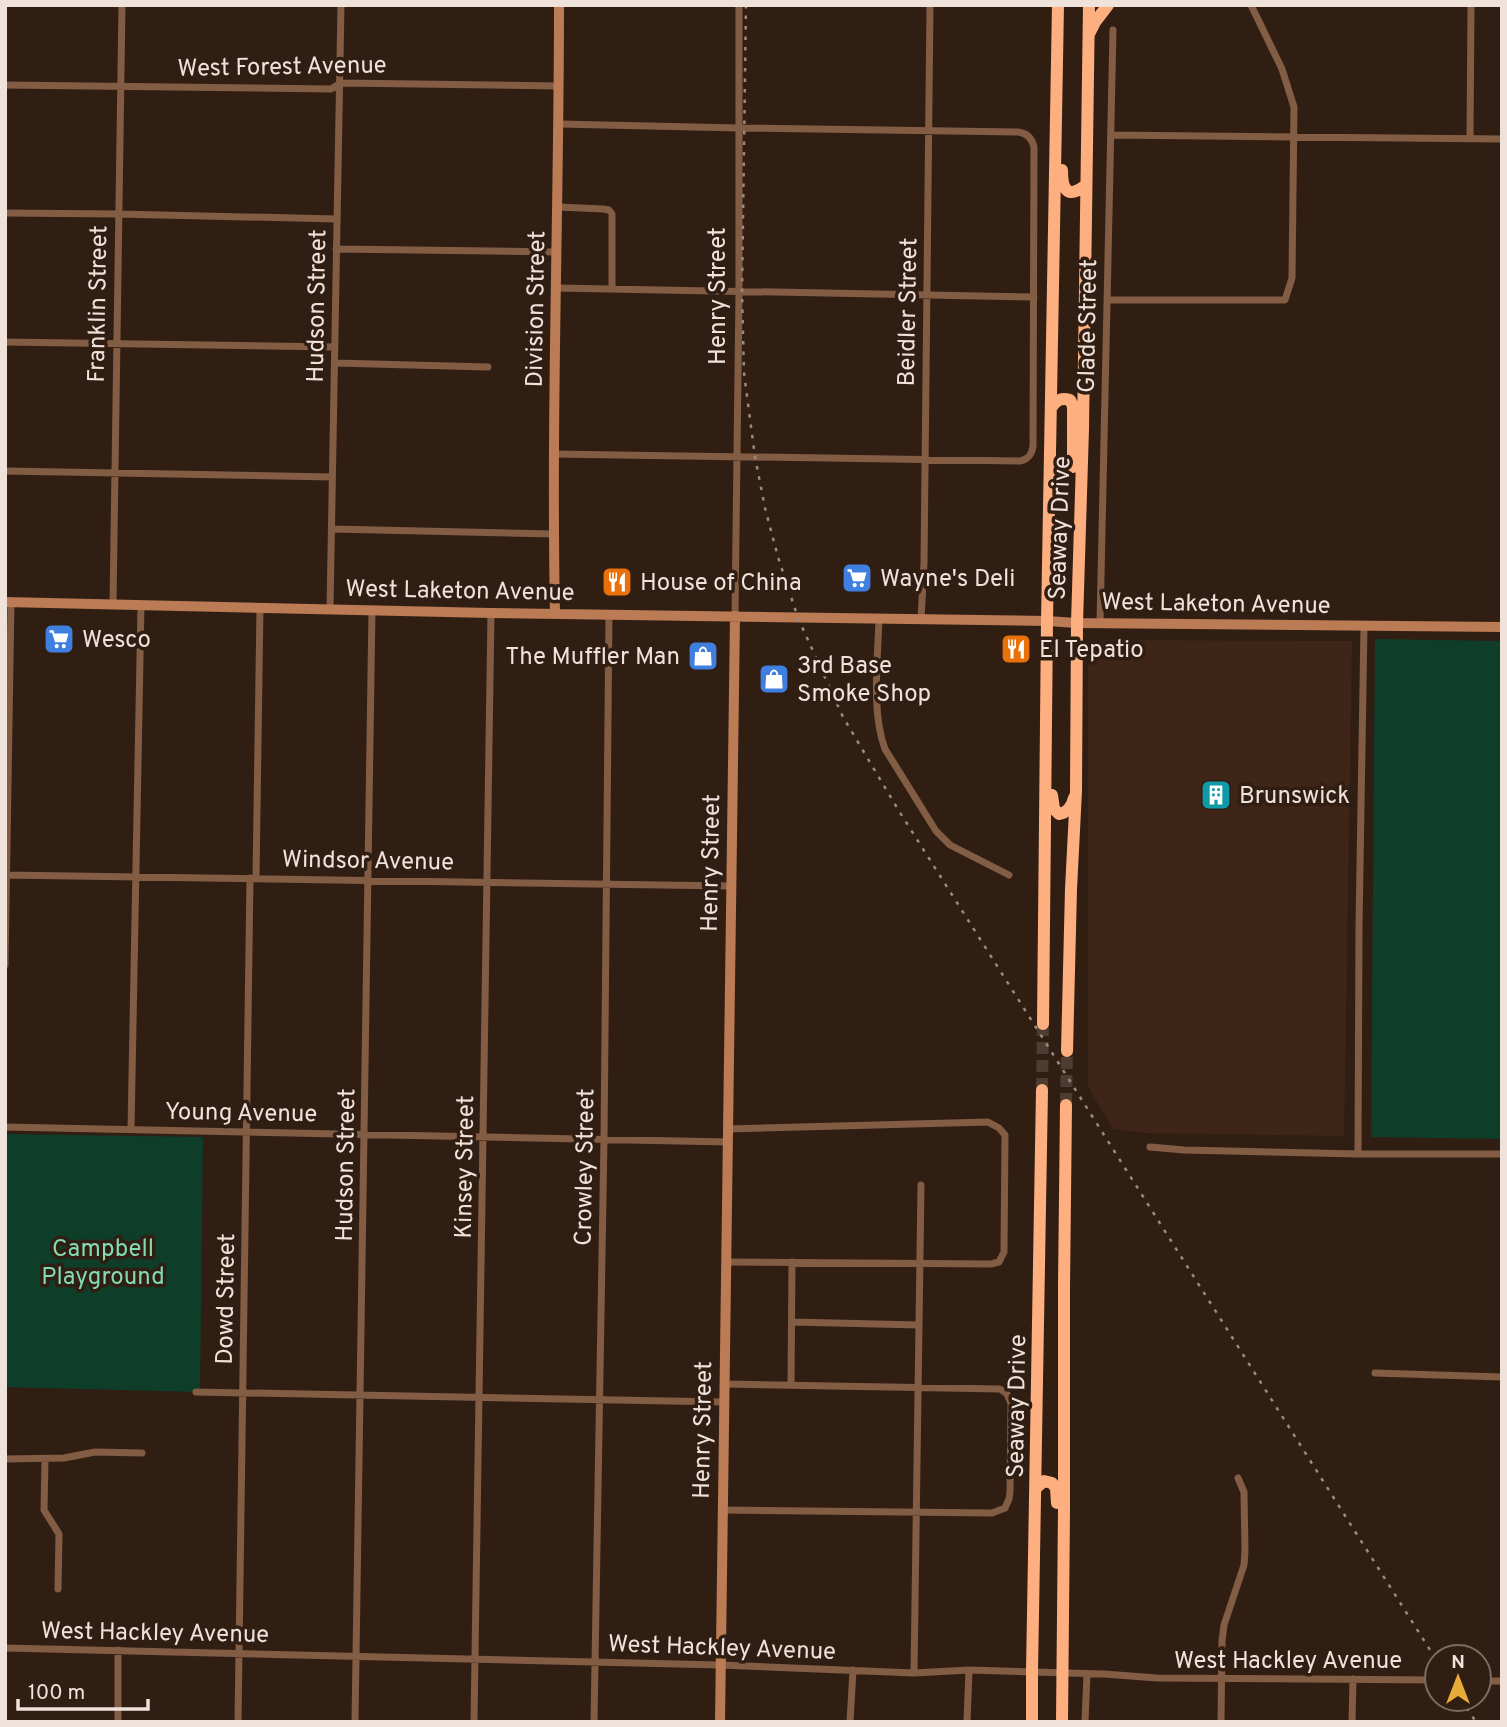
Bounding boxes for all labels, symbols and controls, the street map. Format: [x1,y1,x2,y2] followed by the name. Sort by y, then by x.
[177,51,387,85] street label: West Forest Avenue
[83,225,115,383] street label: Franklin Street
[704,227,734,365] street label: Henry Street
[302,229,334,383] street label: Hudson Street
[521,230,553,388] street label: Division Street
[893,237,925,387] street label: Beidler Street
[1073,259,1105,393] street label: Glade Street
[1043,456,1078,600] street label: Seaway Drive
[840,561,874,595] supermarket icon: Wayne's Deli
[600,565,634,599] restaurant icon: House of China
[880,565,1015,595] place label: Wayne's Deli
[640,569,802,599] place label: House of China
[345,575,575,609] street label: West Laketon Avenue
[1101,588,1331,622] street label: West Laketon Avenue
[42,622,76,656] supermarket icon: Wesco
[82,626,151,656] place label: Wesco
[999,632,1033,666] restaurant icon: El Tepatio
[1039,636,1144,666] place label: El Tepatio
[686,639,720,673] shop icon: The Muffler Man
[505,643,680,673] place label: The Muffler Man
[797,652,931,710] place label: 3rd Base Smoke Shop
[757,662,791,696] shop icon: 3rd Base Smoke Shop
[1199,778,1233,812] building icon: Brunswick
[1239,782,1350,812] place label: Brunswick
[696,794,728,932] street label: Henry Street
[282,845,454,878] street label: Windsor Avenue
[331,1088,363,1242] street label: Hudson Street
[570,1088,602,1246] street label: Crowley Street
[450,1095,482,1239] street label: Kinsey Street
[164,1098,317,1130] street label: Young Avenue
[211,1233,243,1365] street label: Dowd Street
[41,1235,165,1293] park label: Campbell Playground
[1002,1334,1034,1478] street label: Seaway Drive
[688,1361,720,1499] street label: Henry Street
[41,1617,269,1651] street label: West Hackley Avenue
[607,1630,836,1668] street label: West Hackley Avenue
[1423,1643,1493,1713] north arrow
[1174,1647,1402,1677] street label: West Hackley Avenue
[1451,1651,1465,1675] text: N
[18,1668,147,1712] scale bar
[28,1680,85,1707] text: 100 m

